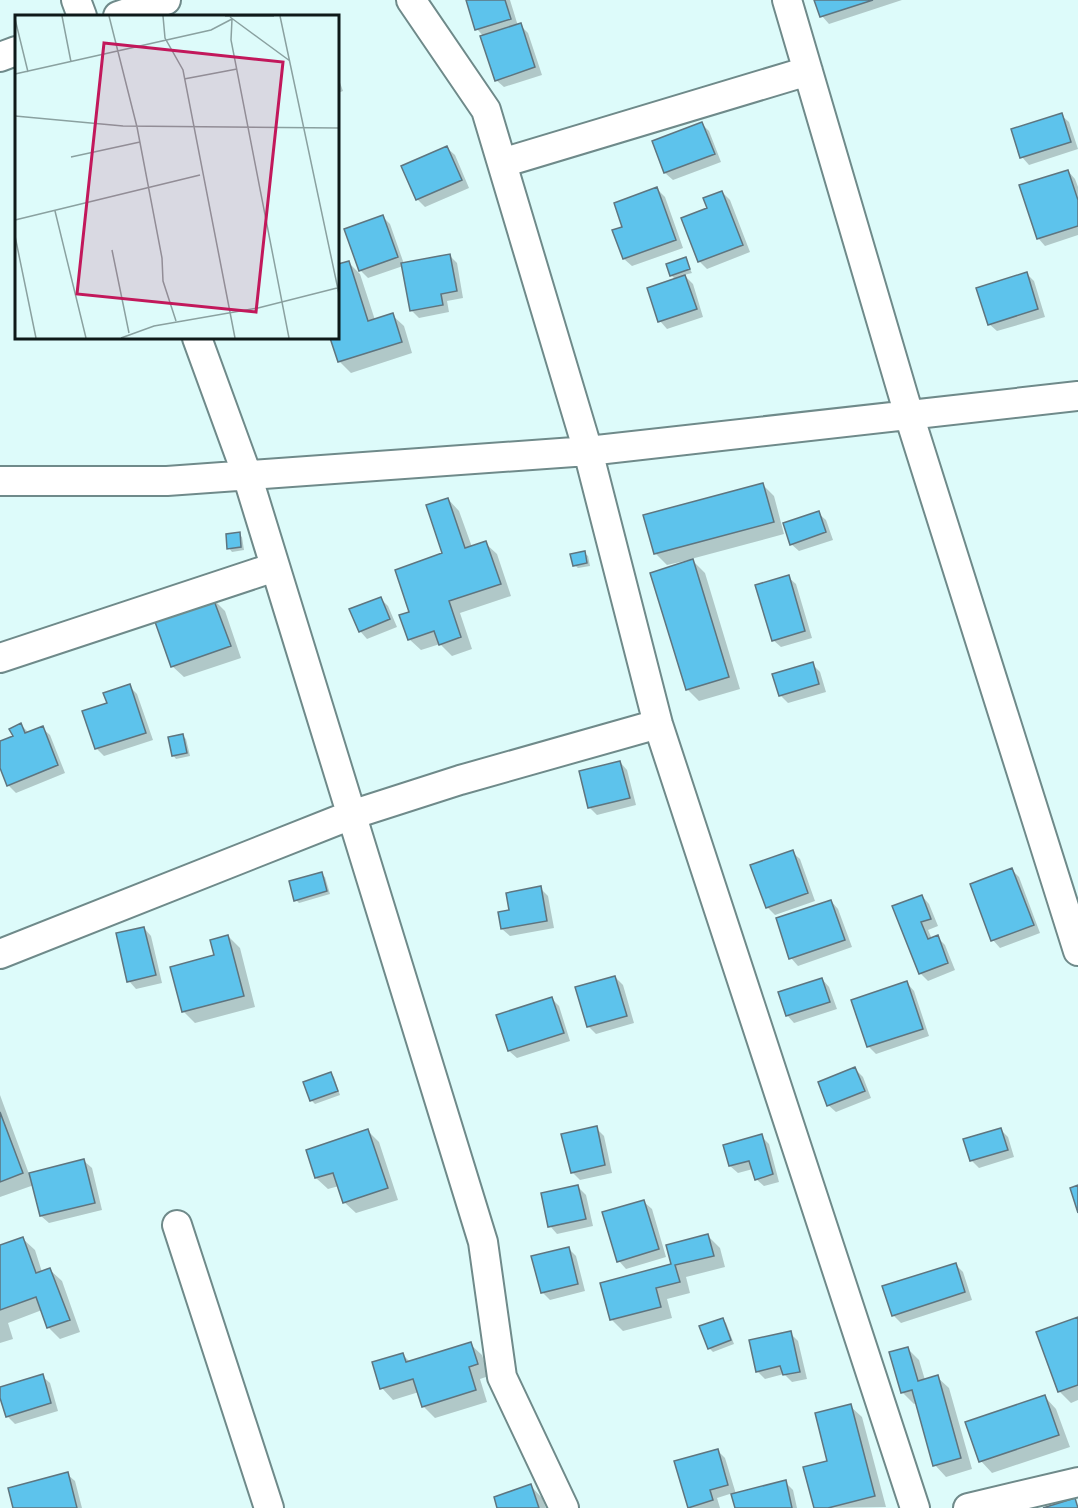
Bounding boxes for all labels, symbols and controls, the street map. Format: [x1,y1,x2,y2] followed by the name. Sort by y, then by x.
[15,15,339,339] inset map

